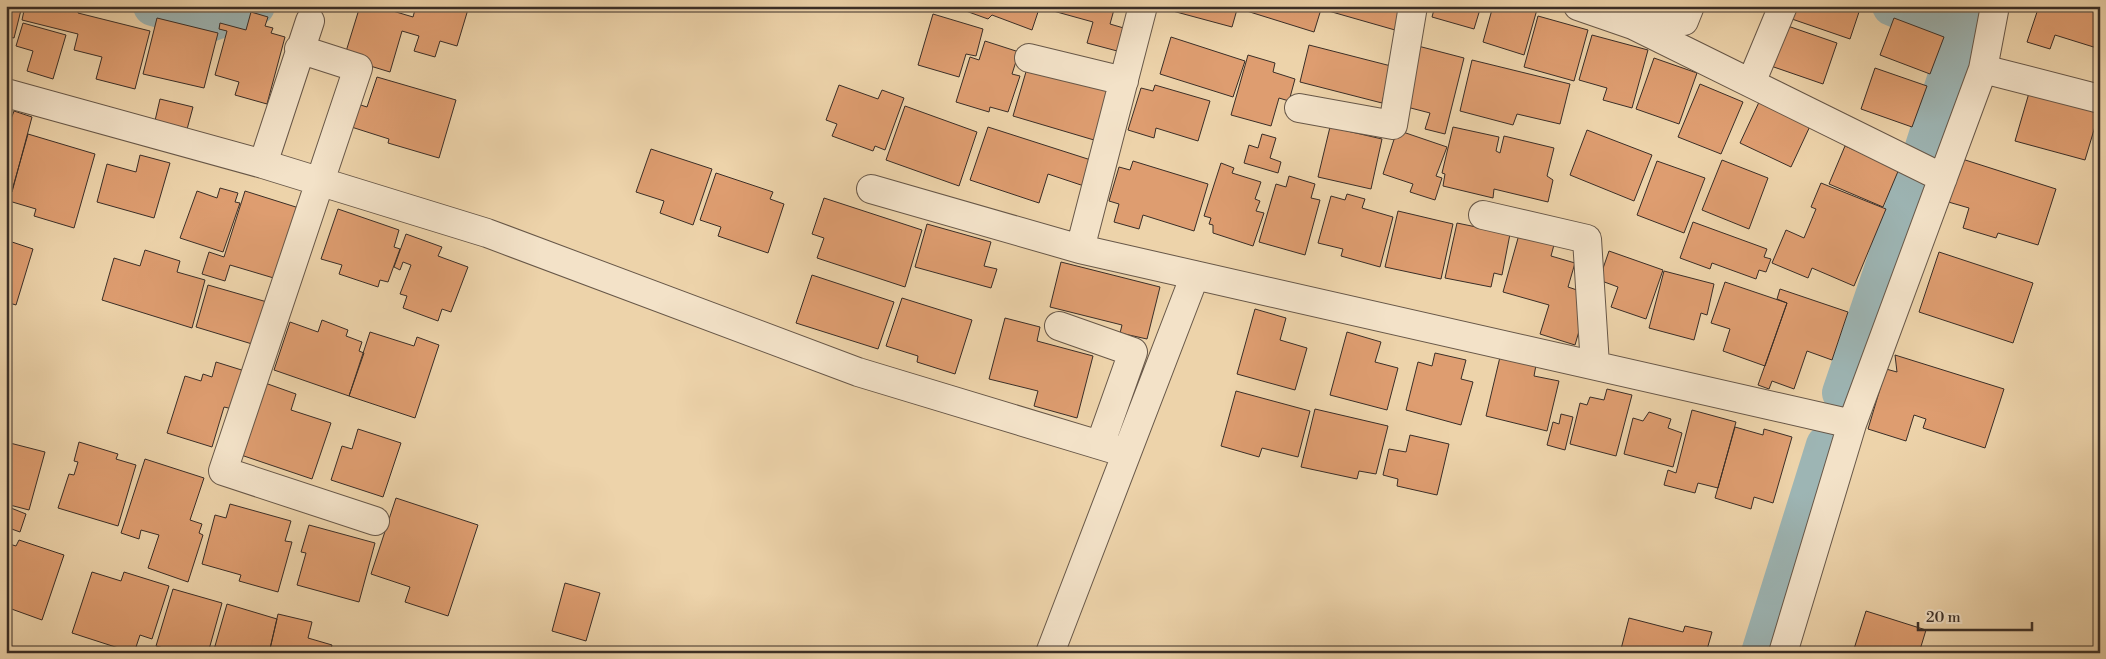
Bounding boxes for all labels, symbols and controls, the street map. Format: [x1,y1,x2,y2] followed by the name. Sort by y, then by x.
[1918,599,2032,631] scale bar
[1926,608,1961,627] text: 20 m

